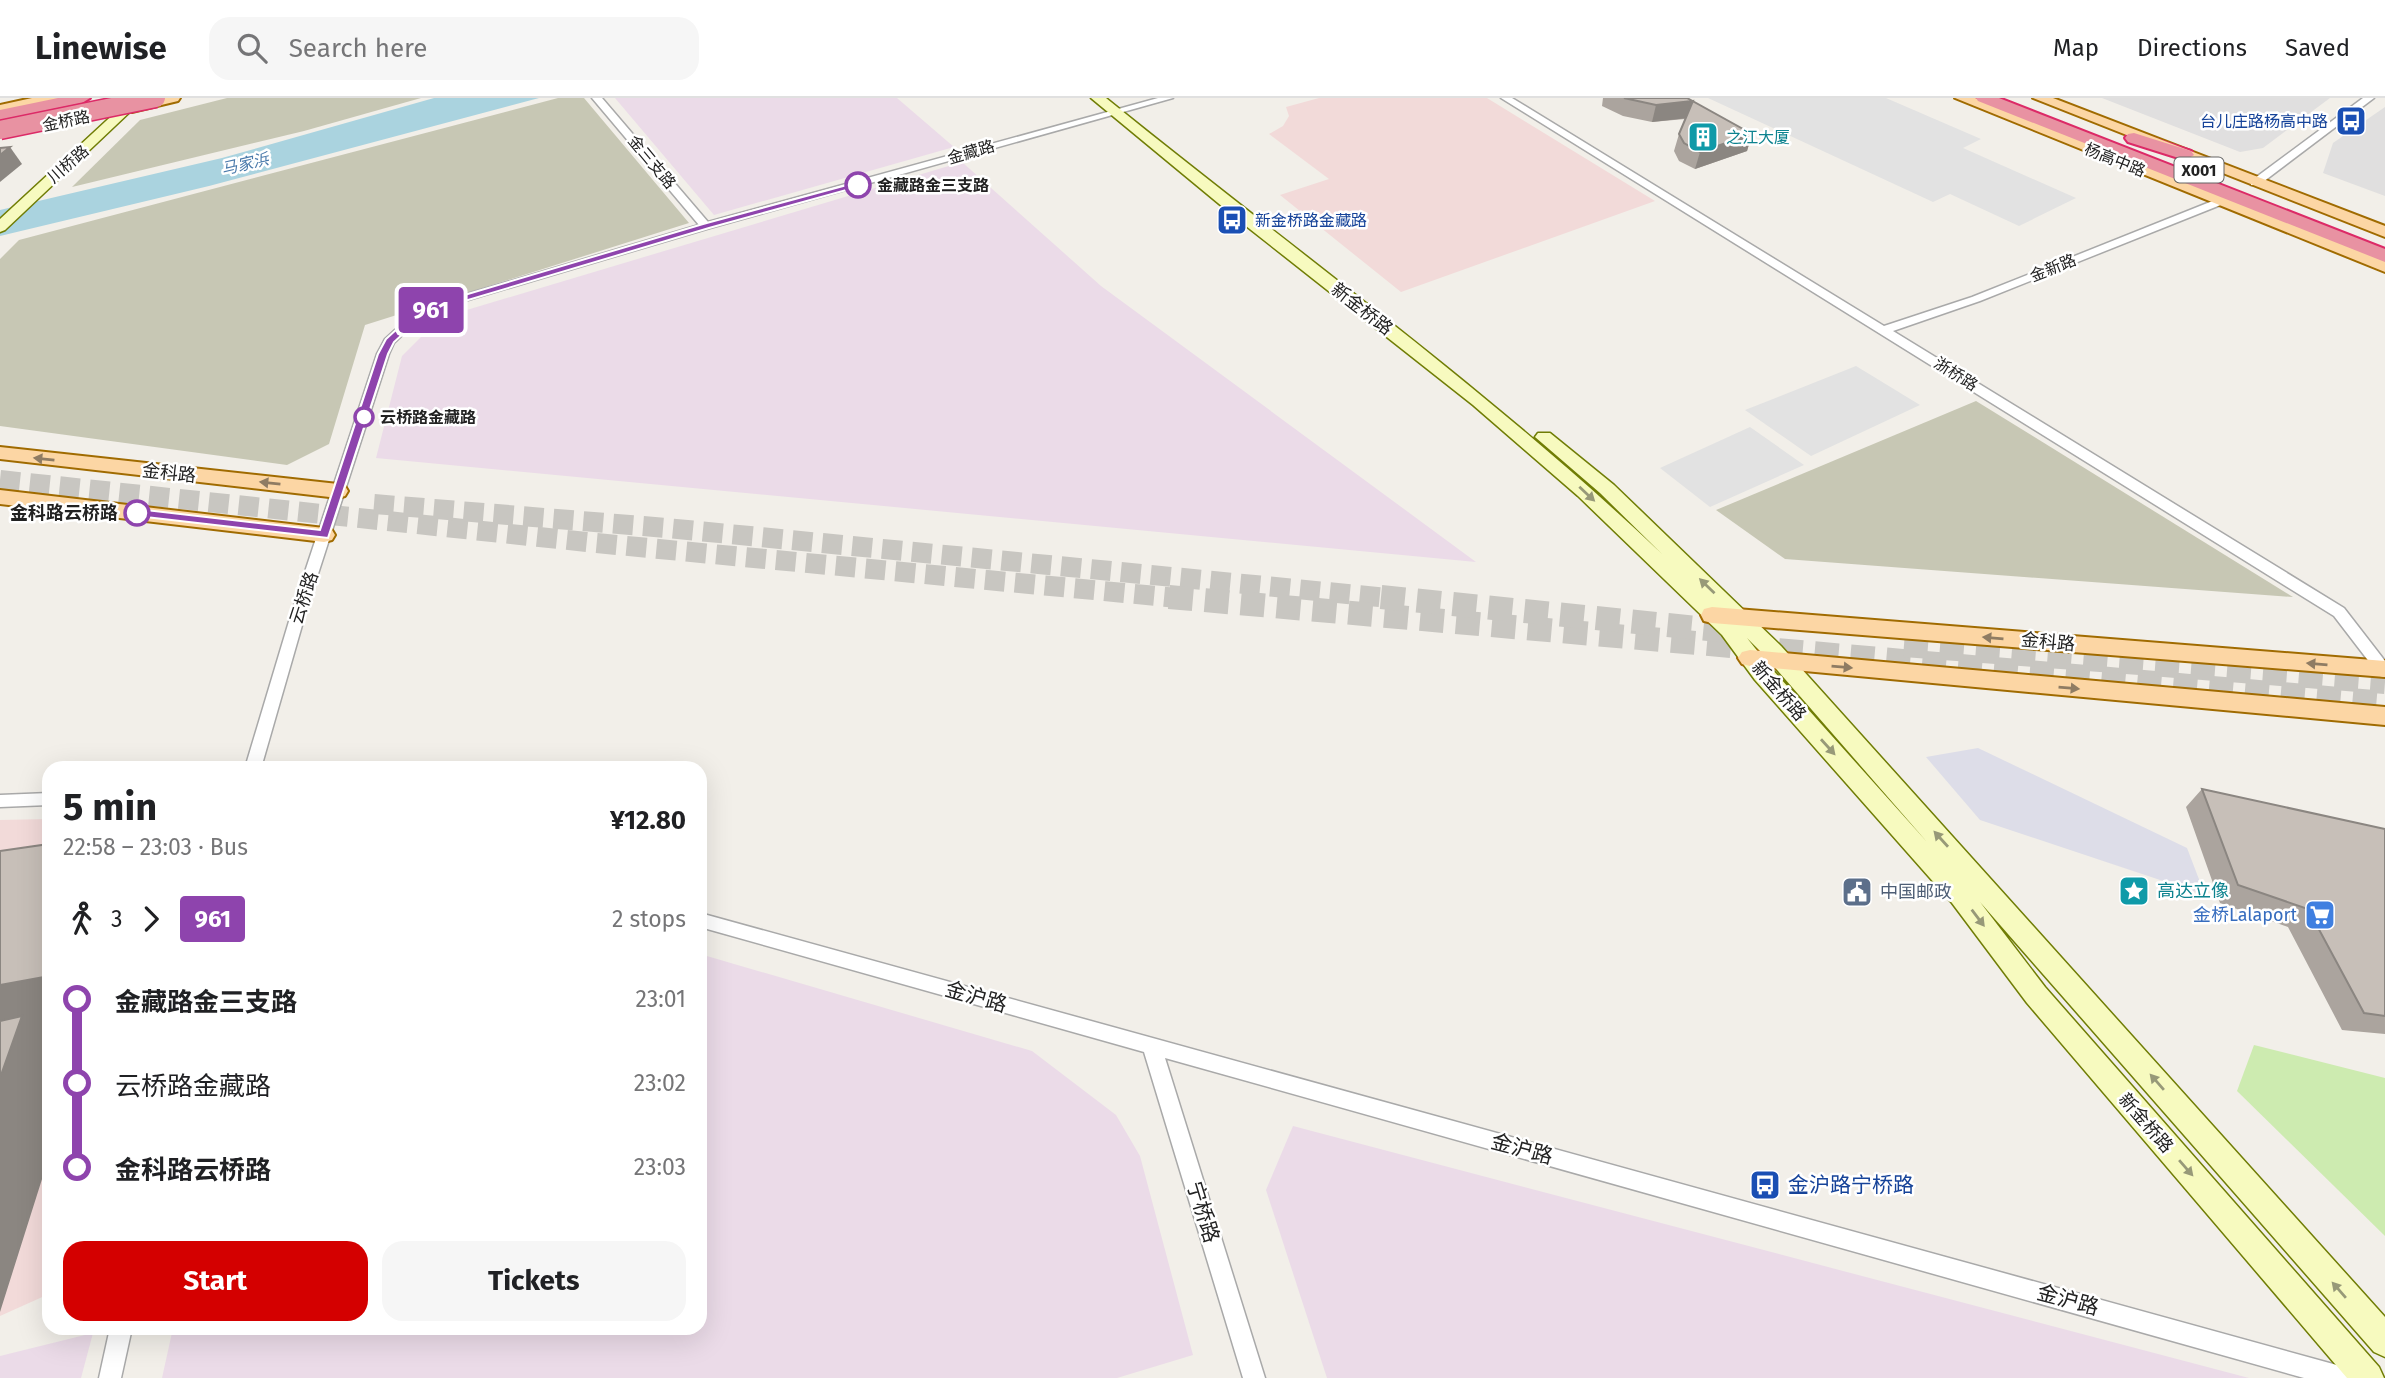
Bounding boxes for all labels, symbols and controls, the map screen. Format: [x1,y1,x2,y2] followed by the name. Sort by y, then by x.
[209,17,699,80] search box
[35,28,167,68] text: Linewise
[233,29,271,67] icon: search
[289,33,428,64] text: Search here
[2053,34,2099,62] text: Map
[2137,34,2247,62] text: Directions
[2285,34,2350,62] text: Saved
[2334,104,2368,138] bus stop icon: 台儿庄路杨高中路
[41,107,91,135] street label: 金桥路
[2200,112,2328,131] place label: 台儿庄路杨高中路
[1686,120,1720,154] building icon: 之江大厦
[1726,128,1790,147] place label: 之江大厦
[624,131,680,193] street label: 金三支路
[945,136,997,168] street label: 金藏路
[2082,139,2148,181] street label: 杨高中路
[44,141,92,187] street label: 川桥路
[219,149,272,179] water label: 马家浜
[2174,158,2224,183] road number: X001
[845,172,871,198] marker: 金藏路金三支路
[877,176,989,195] place label: 金藏路金三支路
[1215,203,1249,237] bus stop icon: 新金桥路金藏路
[1255,211,1367,230] place label: 新金桥路金藏路
[2027,250,2079,286] street label: 金新路
[1327,278,1397,340] street label: 新金桥路
[391,287,471,333] line badge: 961
[413,296,449,324] text: 961
[1931,353,1981,395] street label: 浙桥路
[354,407,374,427] marker: 云桥路金藏路
[380,408,476,427] place label: 云桥路金藏路
[33,454,55,465] one-way arrow
[141,459,197,487] street label: 金科路
[259,478,281,489] one-way arrow
[1578,486,1596,502] one-way arrow
[124,500,150,526] marker: 金科路云桥路
[10,502,118,524] place label: 金科路云桥路
[285,569,323,627] street label: 云桥路
[1699,578,1716,594] one-way arrow
[2020,629,2076,655] street label: 金科路
[1981,632,2003,643] one-way arrow
[1747,657,1811,725] street label: 新金桥路
[2306,658,2328,669] one-way arrow
[1831,662,1853,673] one-way arrow
[2058,682,2080,693] one-way arrow
[1820,738,1836,756] one-way arrow
[63,784,157,830] text: 5 min
[610,805,686,836] text: ¥12.80
[1933,830,1949,848] one-way arrow
[63,833,248,861] text: 22:58 – 23:03 · Bus
[2117,874,2151,908] place icon: 高达立像
[1840,875,1874,909] public building icon: 中国邮政
[2157,880,2229,902] place label: 高达立像
[1880,881,1952,903] place label: 中国邮政
[2303,898,2337,932] supermarket icon: 金桥Lalaport
[63,900,101,938] icon: walk
[132,900,170,938] icon: forward
[2193,904,2297,926] place label: 金桥Lalaport
[111,905,122,933] text: 3
[194,905,231,933] text: 961
[612,905,686,933] text: 2 stops
[1970,909,1984,927] one-way arrow
[942,976,1010,1018] street label: 金沪路
[636,985,686,1013] text: 23:01
[115,987,297,1018] text: 金藏路金三支路
[634,1069,686,1097] text: 23:02
[115,1071,271,1102] text: 云桥路金藏路
[2150,1074,2165,1091] one-way arrow
[2114,1089,2178,1157] street label: 新金桥路
[1488,1128,1556,1170] street label: 金沪路
[634,1153,686,1181] text: 23:03
[115,1155,271,1186] text: 金科路云桥路
[2178,1159,2194,1177] one-way arrow
[1748,1168,1782,1202] bus stop icon: 金沪路宁桥路
[1788,1172,1914,1198] place label: 金沪路宁桥路
[1181,1178,1225,1246] street label: 宁桥路
[63,1241,368,1321] button: Start
[382,1241,686,1321] button: Tickets
[2034,1279,2102,1321] street label: 金沪路
[2332,1282,2347,1299] one-way arrow

